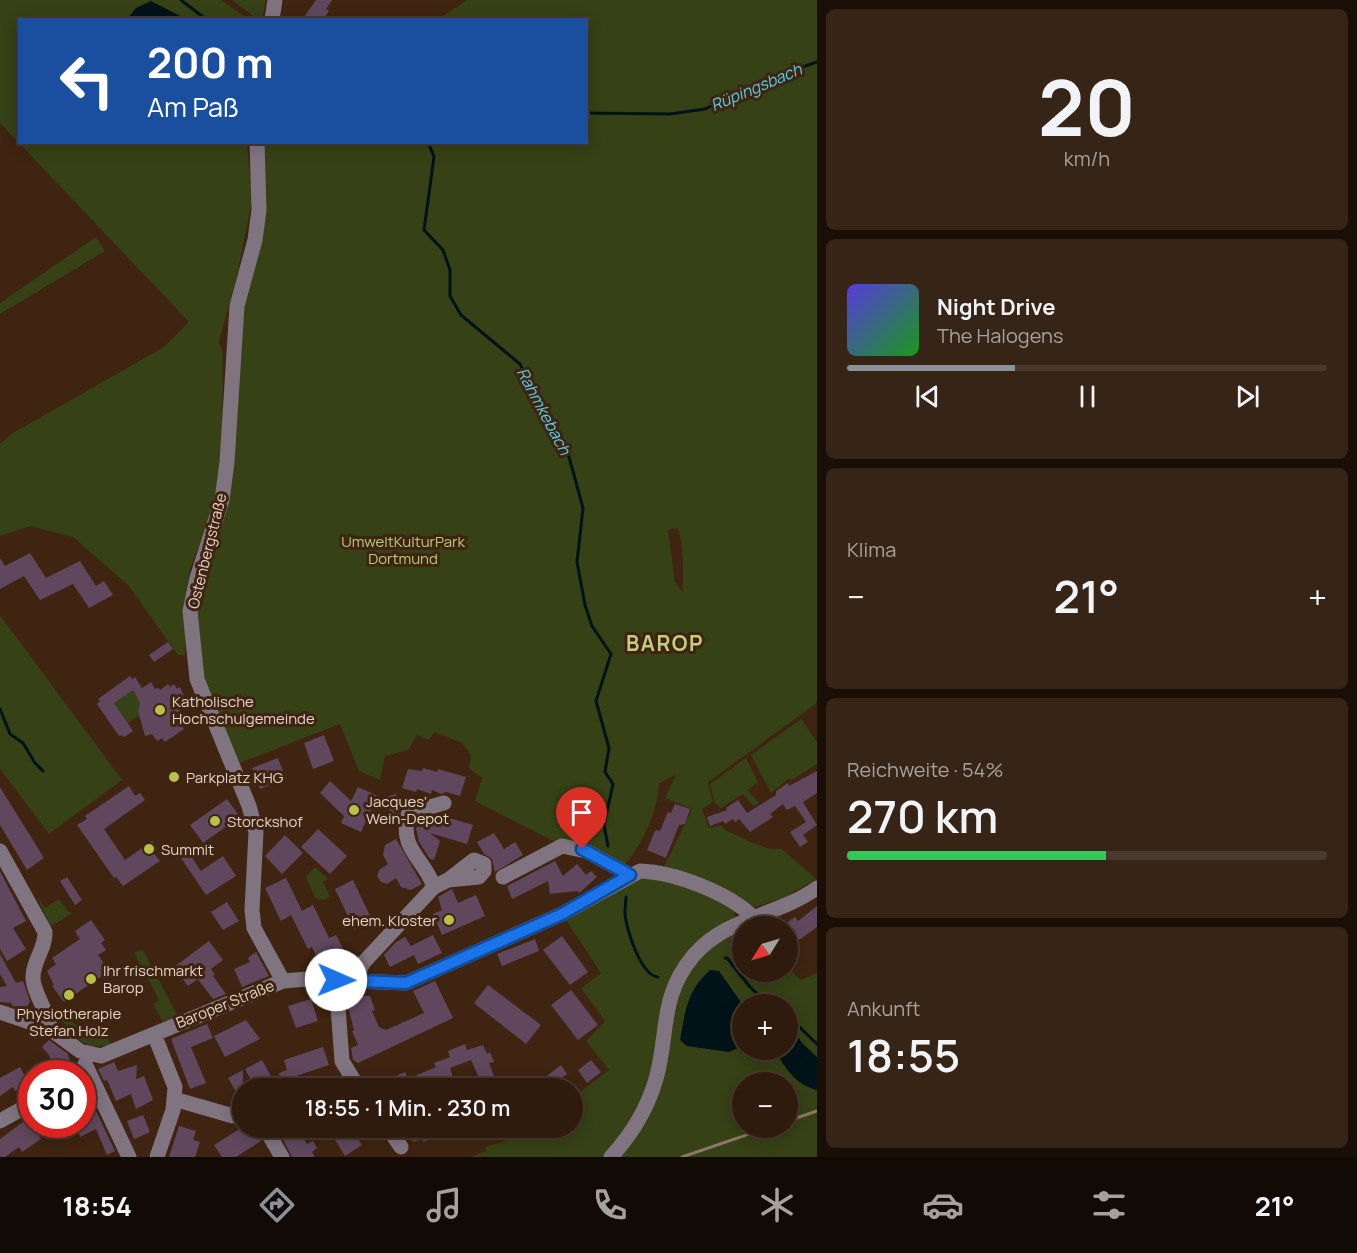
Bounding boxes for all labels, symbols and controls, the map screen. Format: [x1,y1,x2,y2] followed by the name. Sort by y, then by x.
[147,33,273,91] text: 200 m
[48,42,126,120] icon: left
[1038,53,1136,159] text: 20
[707,58,805,116] water label: Rüpingsbach
[147,88,239,125] text: Am Paß
[1064,145,1110,172] text: km/h
[937,292,1056,322] text: Night Drive
[937,322,1063,349] text: The Halogens
[512,363,576,459] water label: Rahmkebach
[911,380,944,413] icon: previous
[1071,380,1104,413] icon: pause
[1231,380,1264,413] icon: next
[182,491,232,611] street label: Ostenbergstraße
[341,531,465,569] park label: UmweltKulturPark Dortmund
[847,536,896,563] text: Klima
[1054,565,1119,627] text: 21°
[847,574,865,619] text: −
[1308,574,1327,619] text: +
[626,629,704,657] district label: BAROP
[172,691,315,729] place label: Katholische Hochschulgemeinde
[153,703,167,717] marker: Katholische Hochschulgemeinde
[847,756,1003,783] text: Reichweite · 54%
[186,767,284,788] place label: Parkplatz KHG
[167,770,181,784] marker: Parkplatz KHG
[847,785,998,847] text: 270 km
[556,787,607,849] pin
[366,791,449,829] place label: Jacques’ Wein-Depot
[565,796,598,829] icon: arrive
[347,803,361,817] marker: Jacques’ Wein-Depot
[227,811,303,832] place label: Storckshof
[208,814,222,828] marker: Storckshof
[161,839,214,860] place label: Summit
[142,842,156,856] marker: Summit
[342,910,438,931] place label: ehem. Kloster
[442,913,456,927] marker: ehem. Kloster
[732,916,798,982] north arrow
[732,916,798,1138] map controls
[304,948,368,1012] position arrow
[103,960,203,998] place label: Ihr frischmarkt Barop
[84,972,98,986] marker: Ihr frischmarkt Barop
[173,975,277,1033] street label: Baroper Straße
[62,988,76,1002] marker: Physiotherapie Stefan Holz
[732,994,798,1060] button: +
[847,995,920,1022] text: Ankunft
[17,1003,121,1041] place label: Physiotherapie Stefan Holz
[847,1024,960,1086] text: 18:55
[18,1060,96,1138] speed limit sign: 30
[732,1072,798,1138] button: −
[305,1093,510,1123] text: 18:55 · 1 Min. · 230 m
[256,1184,298,1226] icon: directions
[423,1184,465,1226] icon: music
[589,1184,631,1226] icon: phone
[756,1184,798,1226] icon: climate
[922,1184,964,1226] icon: car
[1088,1184,1130,1226] icon: filters
[62,1187,132,1224] text: 18:54
[1255,1187,1295,1224] text: 21°

